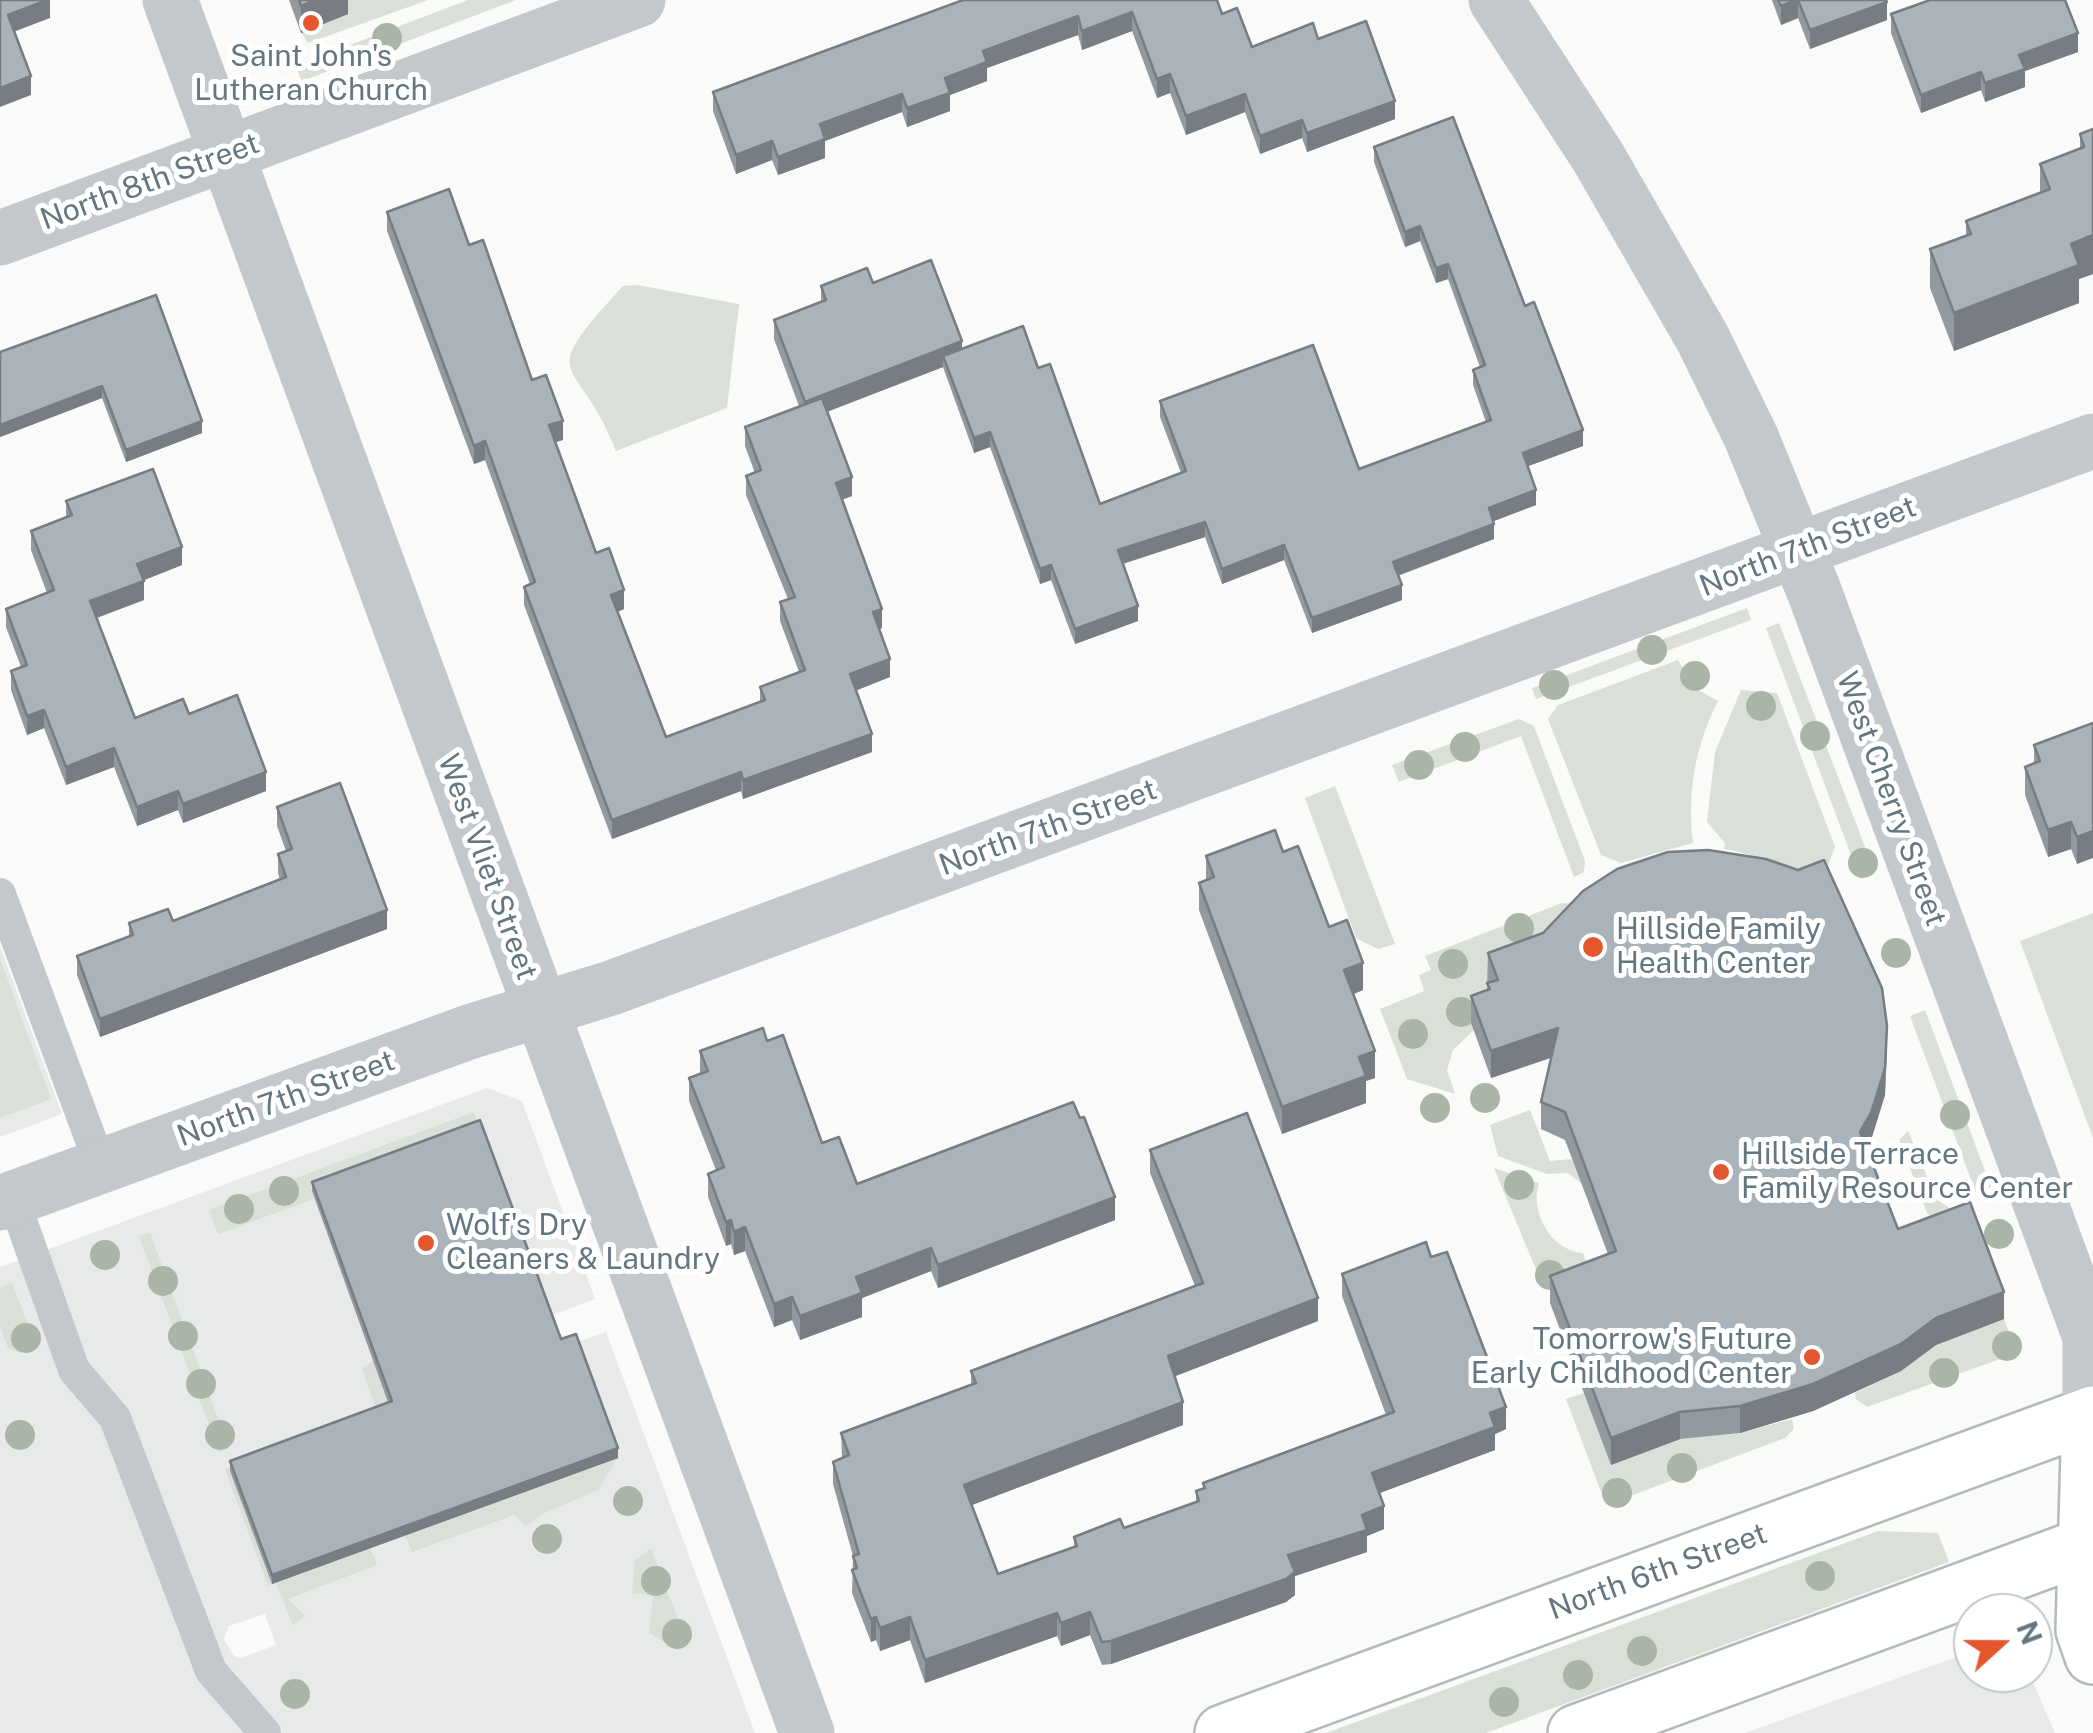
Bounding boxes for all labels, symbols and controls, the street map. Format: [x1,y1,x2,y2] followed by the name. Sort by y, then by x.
[300,12,322,34] marker: Saint John's Lutheran Church
[194,39,428,110] place label: Saint John's Lutheran Church
[36,126,264,238] street label: North 8th Street
[1695,489,1921,605] street label: North 7th Street
[1828,667,1954,931] street label: West Cherry Street
[429,749,545,985] street label: West Vliet Street
[934,772,1162,884] street label: North 7th Street
[1616,912,1821,982] place label: Hillside Family Health Center
[1580,934,1606,960] marker: Hillside Family Health Center
[172,1043,400,1155] street label: North 7th Street
[1741,1137,2073,1208] place label: Hillside Terrace Family Resource Center
[1710,1161,1732,1183] marker: Hillside Terrace Family Resource Center
[446,1208,720,1278] place label: Wolf's Dry Cleaners & Laundry
[415,1232,437,1254] marker: Wolf's Dry Cleaners & Laundry
[1471,1322,1792,1392] place label: Tomorrow's Future Early Childhood Center
[1801,1346,1823,1368] marker: Tomorrow's Future Early Childhood Center
[1544,1516,1772,1628] street label: North 6th Street
[1953,1593,2053,1693] north arrow
[2010,1617,2049,1649] text: N

